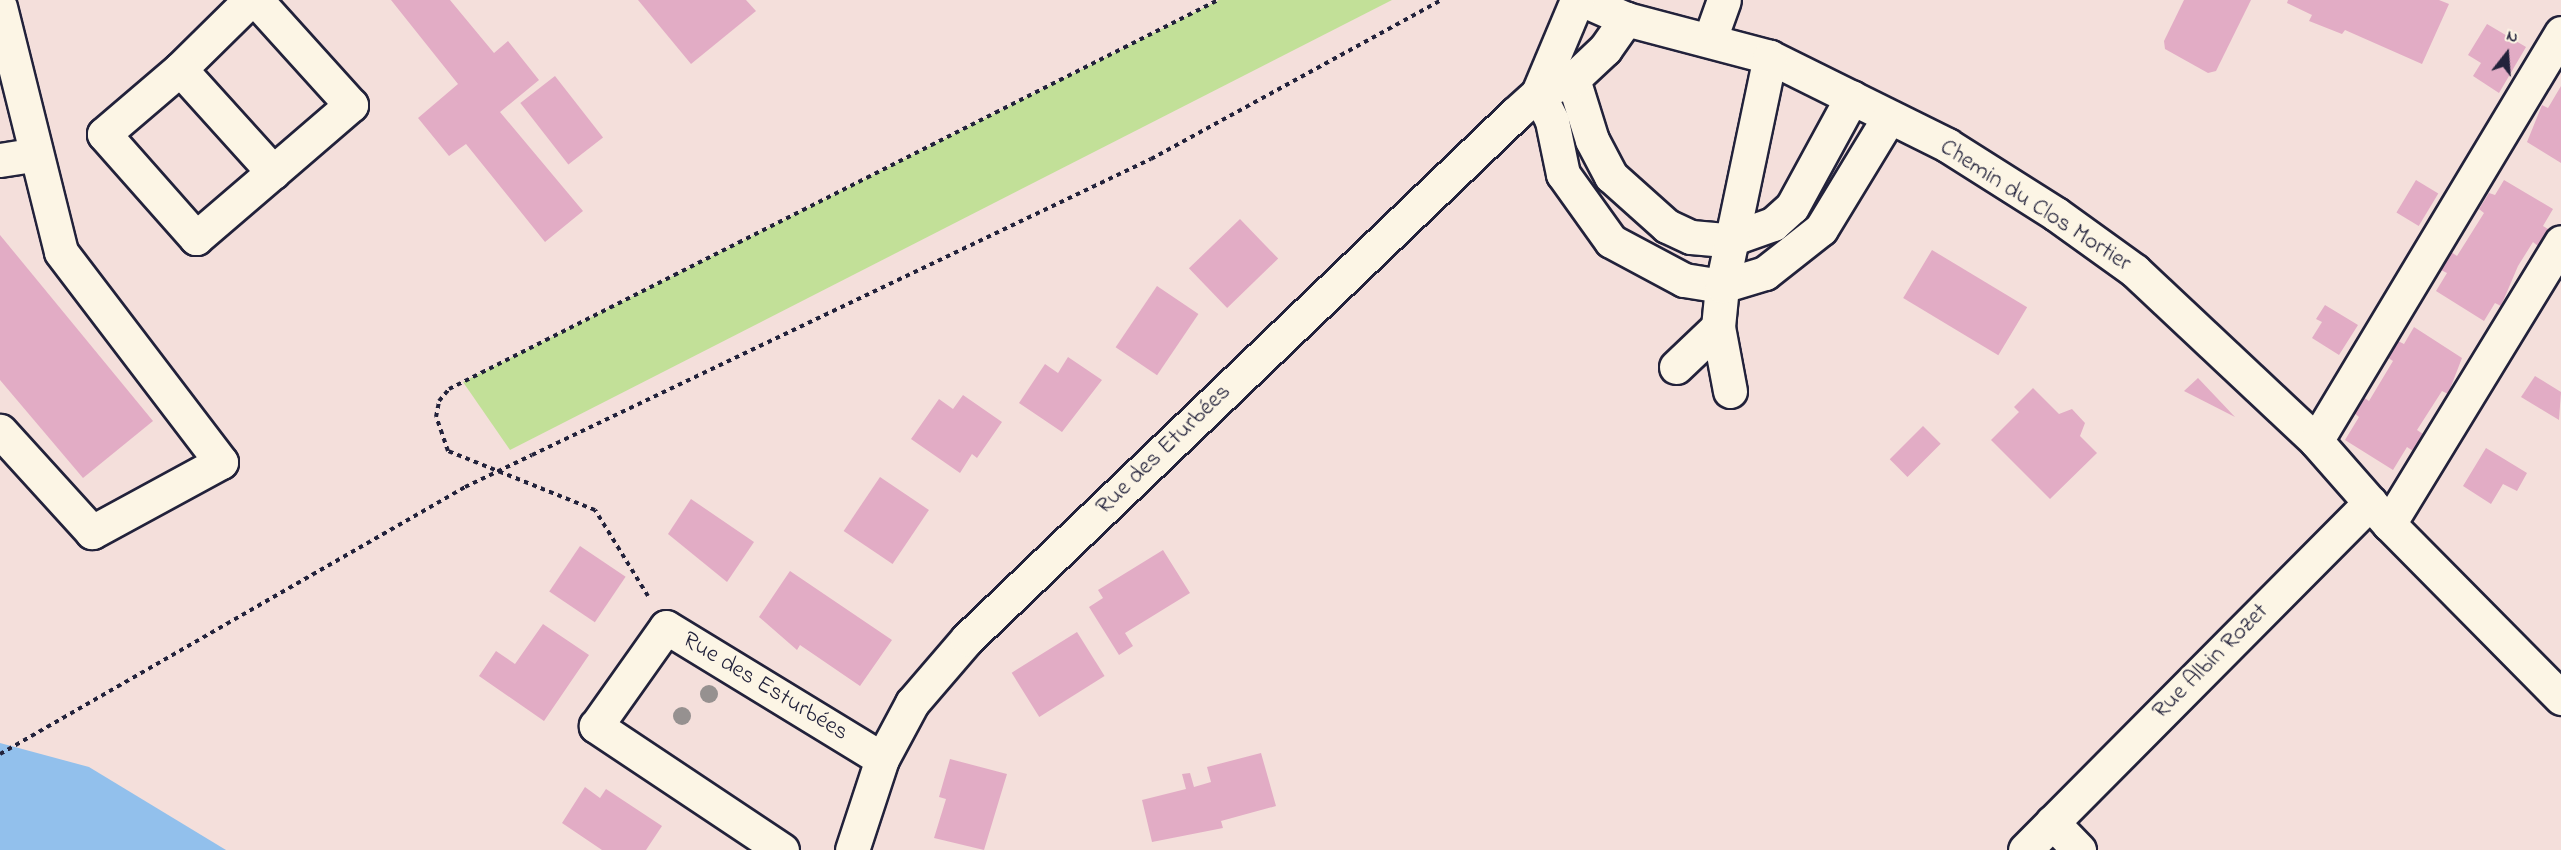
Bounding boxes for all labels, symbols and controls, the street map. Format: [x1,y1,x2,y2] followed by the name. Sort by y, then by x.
[2477,24,2537,84] north arrow
[2504,24,2521,50] text: N
[1934,133,2136,279] street label: Chemin du Clos Mortier
[1091,378,1237,522] street label: Rue des Eturbées
[2147,598,2275,726] street label: Rue Albin Rozet
[677,626,853,748] street label: Rue des Esturbées

